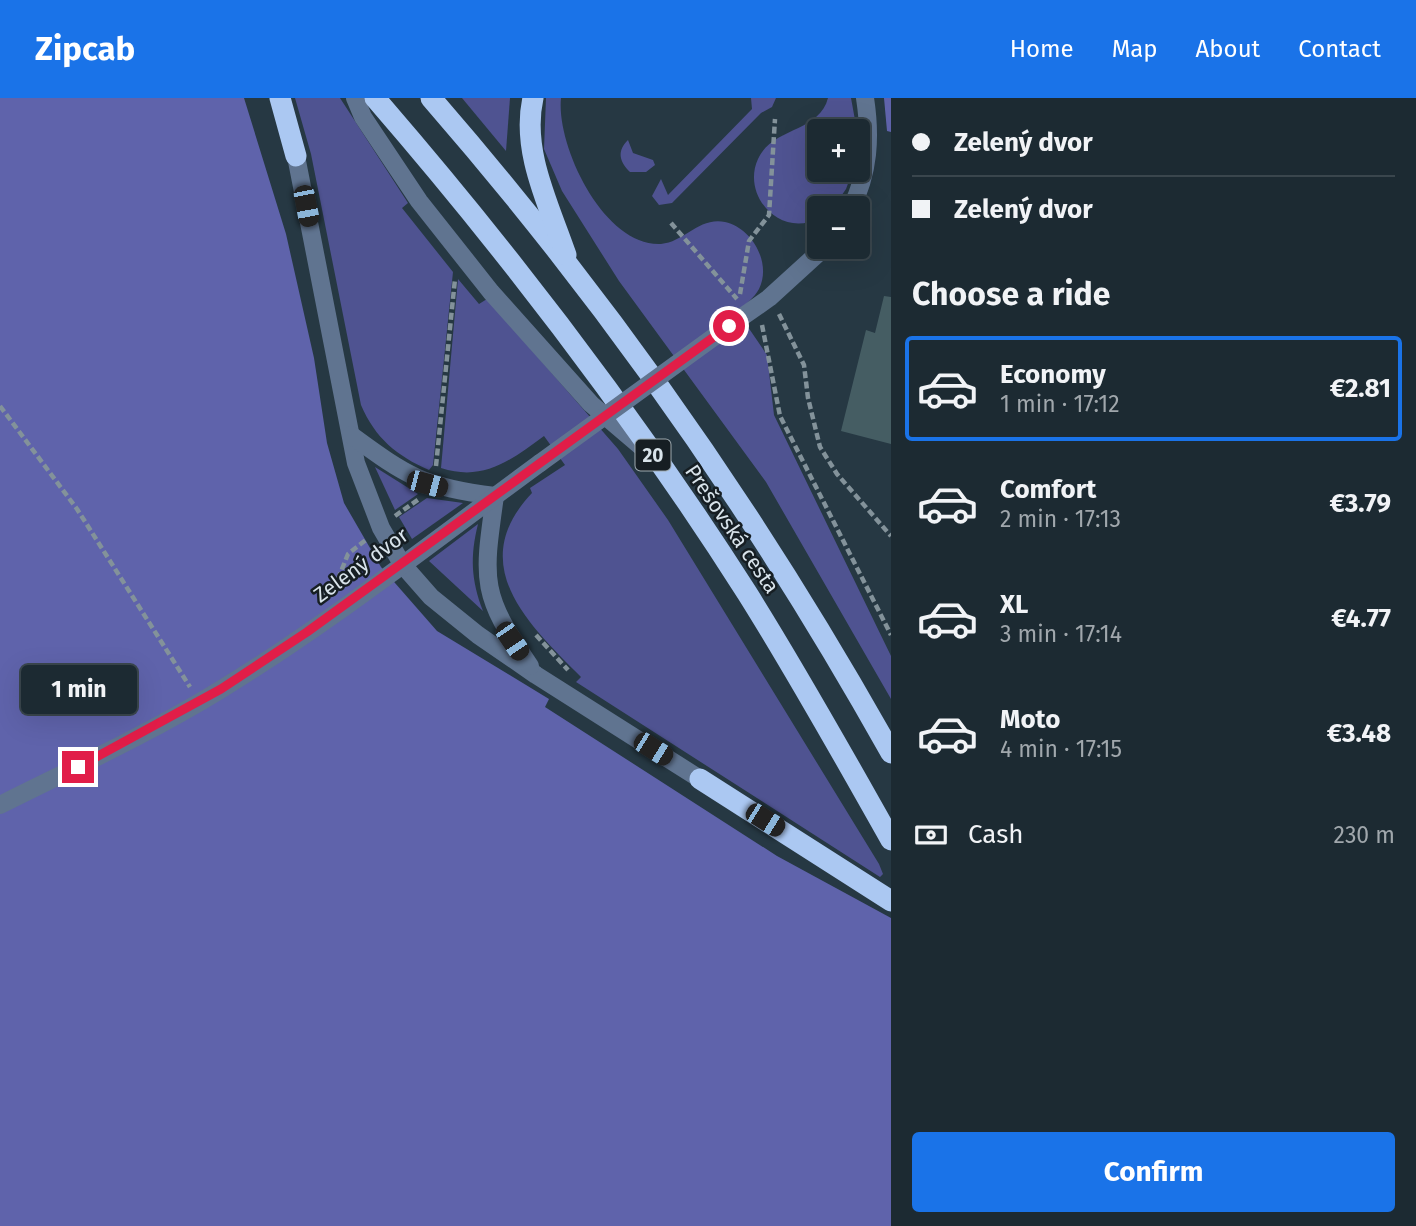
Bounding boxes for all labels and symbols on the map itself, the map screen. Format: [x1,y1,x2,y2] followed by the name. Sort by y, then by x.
[292,183,321,229] car
[713,310,745,342] route start
[636,440,670,470] road number: 20
[679,460,785,598] street label: Prešovská cesta
[404,468,451,500] car
[309,522,413,608] street label: Zelený dvor
[492,618,533,664] car
[20,666,136,714] callout: 1 min
[630,729,677,769] car
[62,751,94,783] route end
[742,800,789,840] car

